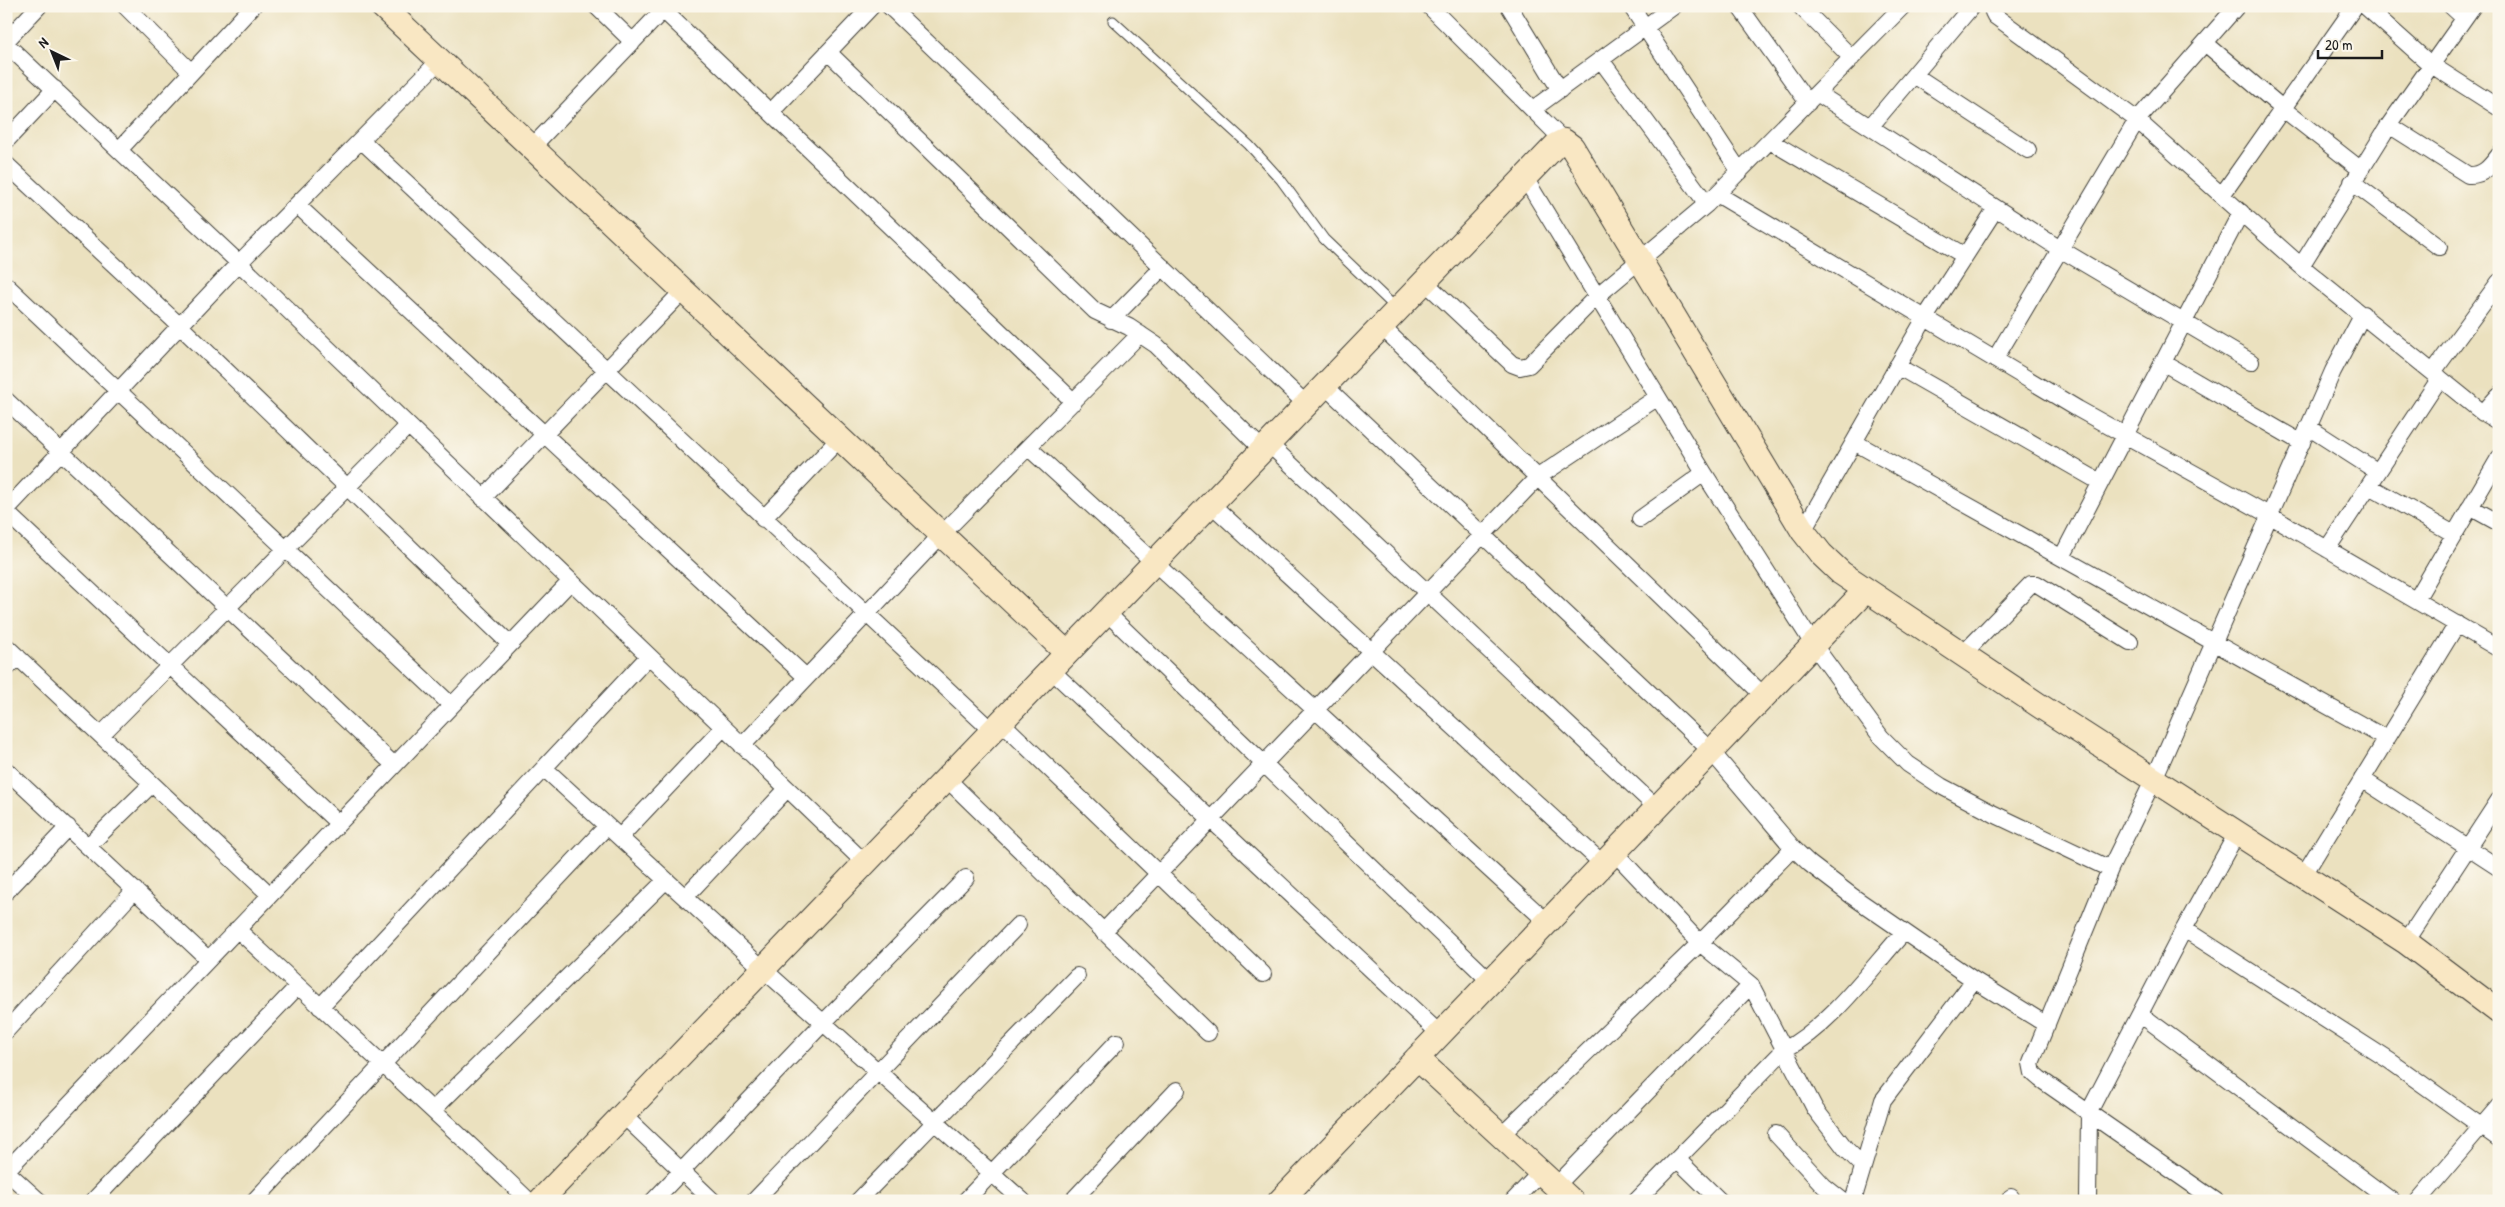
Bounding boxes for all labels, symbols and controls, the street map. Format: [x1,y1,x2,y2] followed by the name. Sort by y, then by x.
[28,28,78,78] north arrow
[2318,28,2381,60] scale bar
[34,32,52,52] text: N
[2325,34,2352,55] text: 20 m

